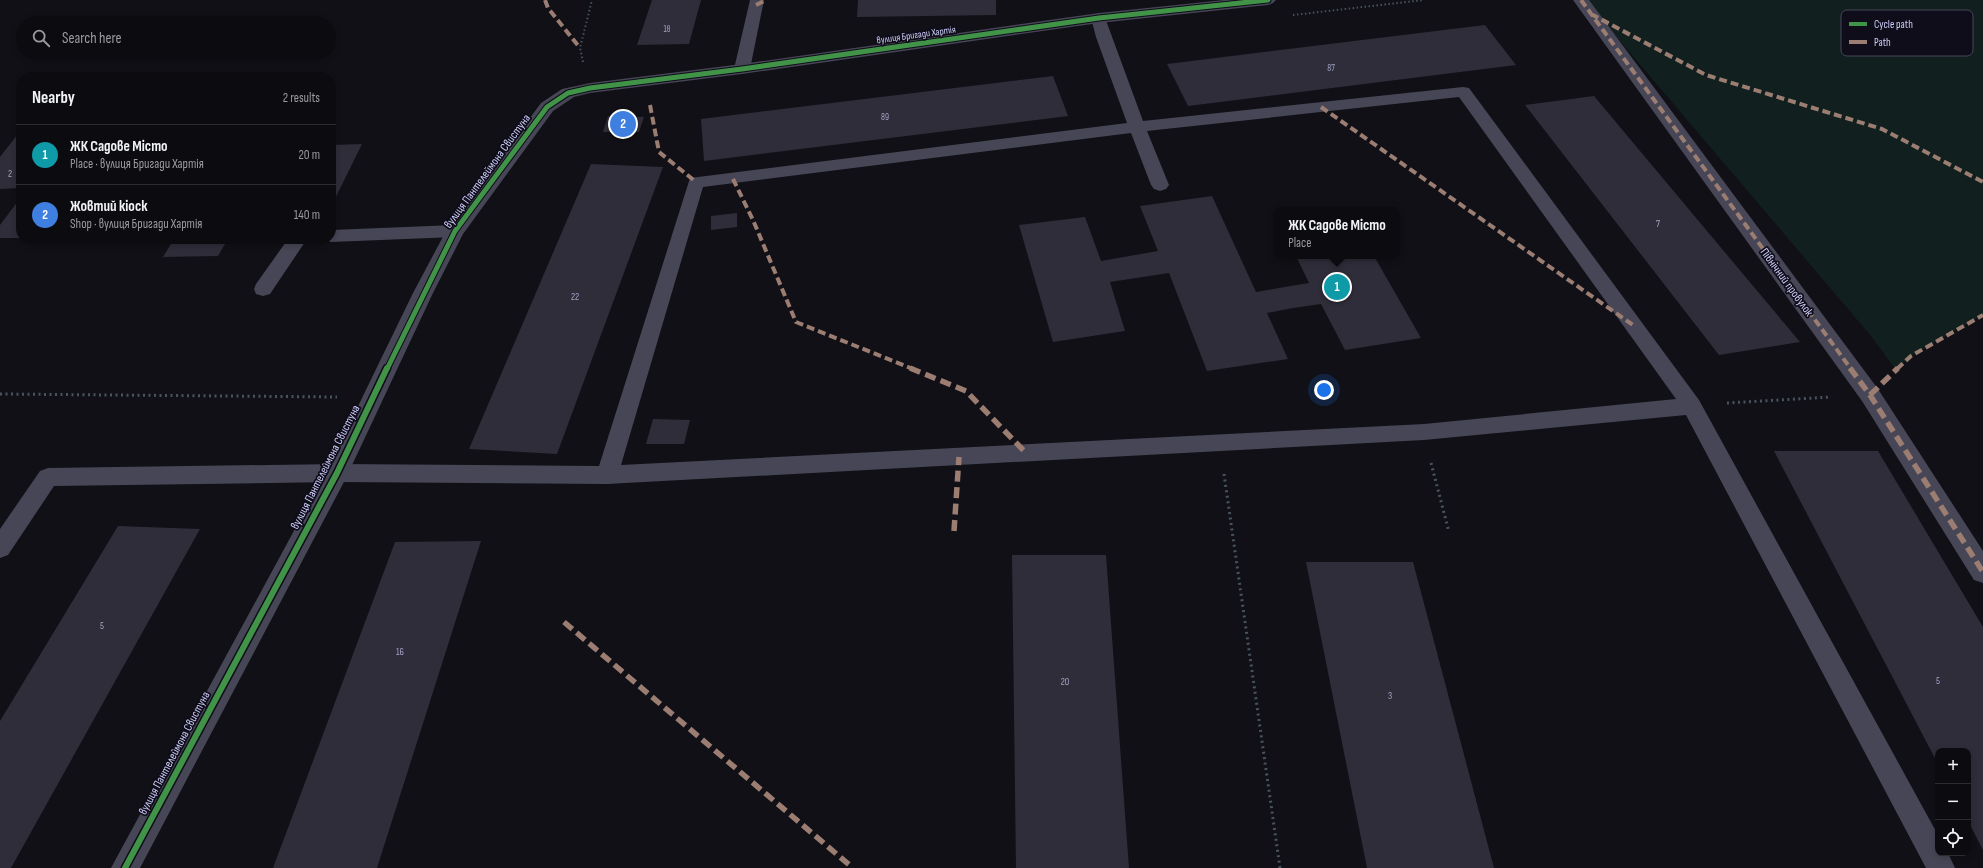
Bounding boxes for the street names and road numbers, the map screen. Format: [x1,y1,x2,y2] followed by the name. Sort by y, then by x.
[876,23,957,46] street label: вулиця Бригади Хартія
[441,111,534,231] street label: вулиця Пантелеймона Свистуна
[1757,245,1817,320] street label: Північний провулок
[288,402,364,532] street label: вулиця Пантелеймона Свистуна
[136,689,214,817] street label: вулиця Пантелеймона Свистуна

